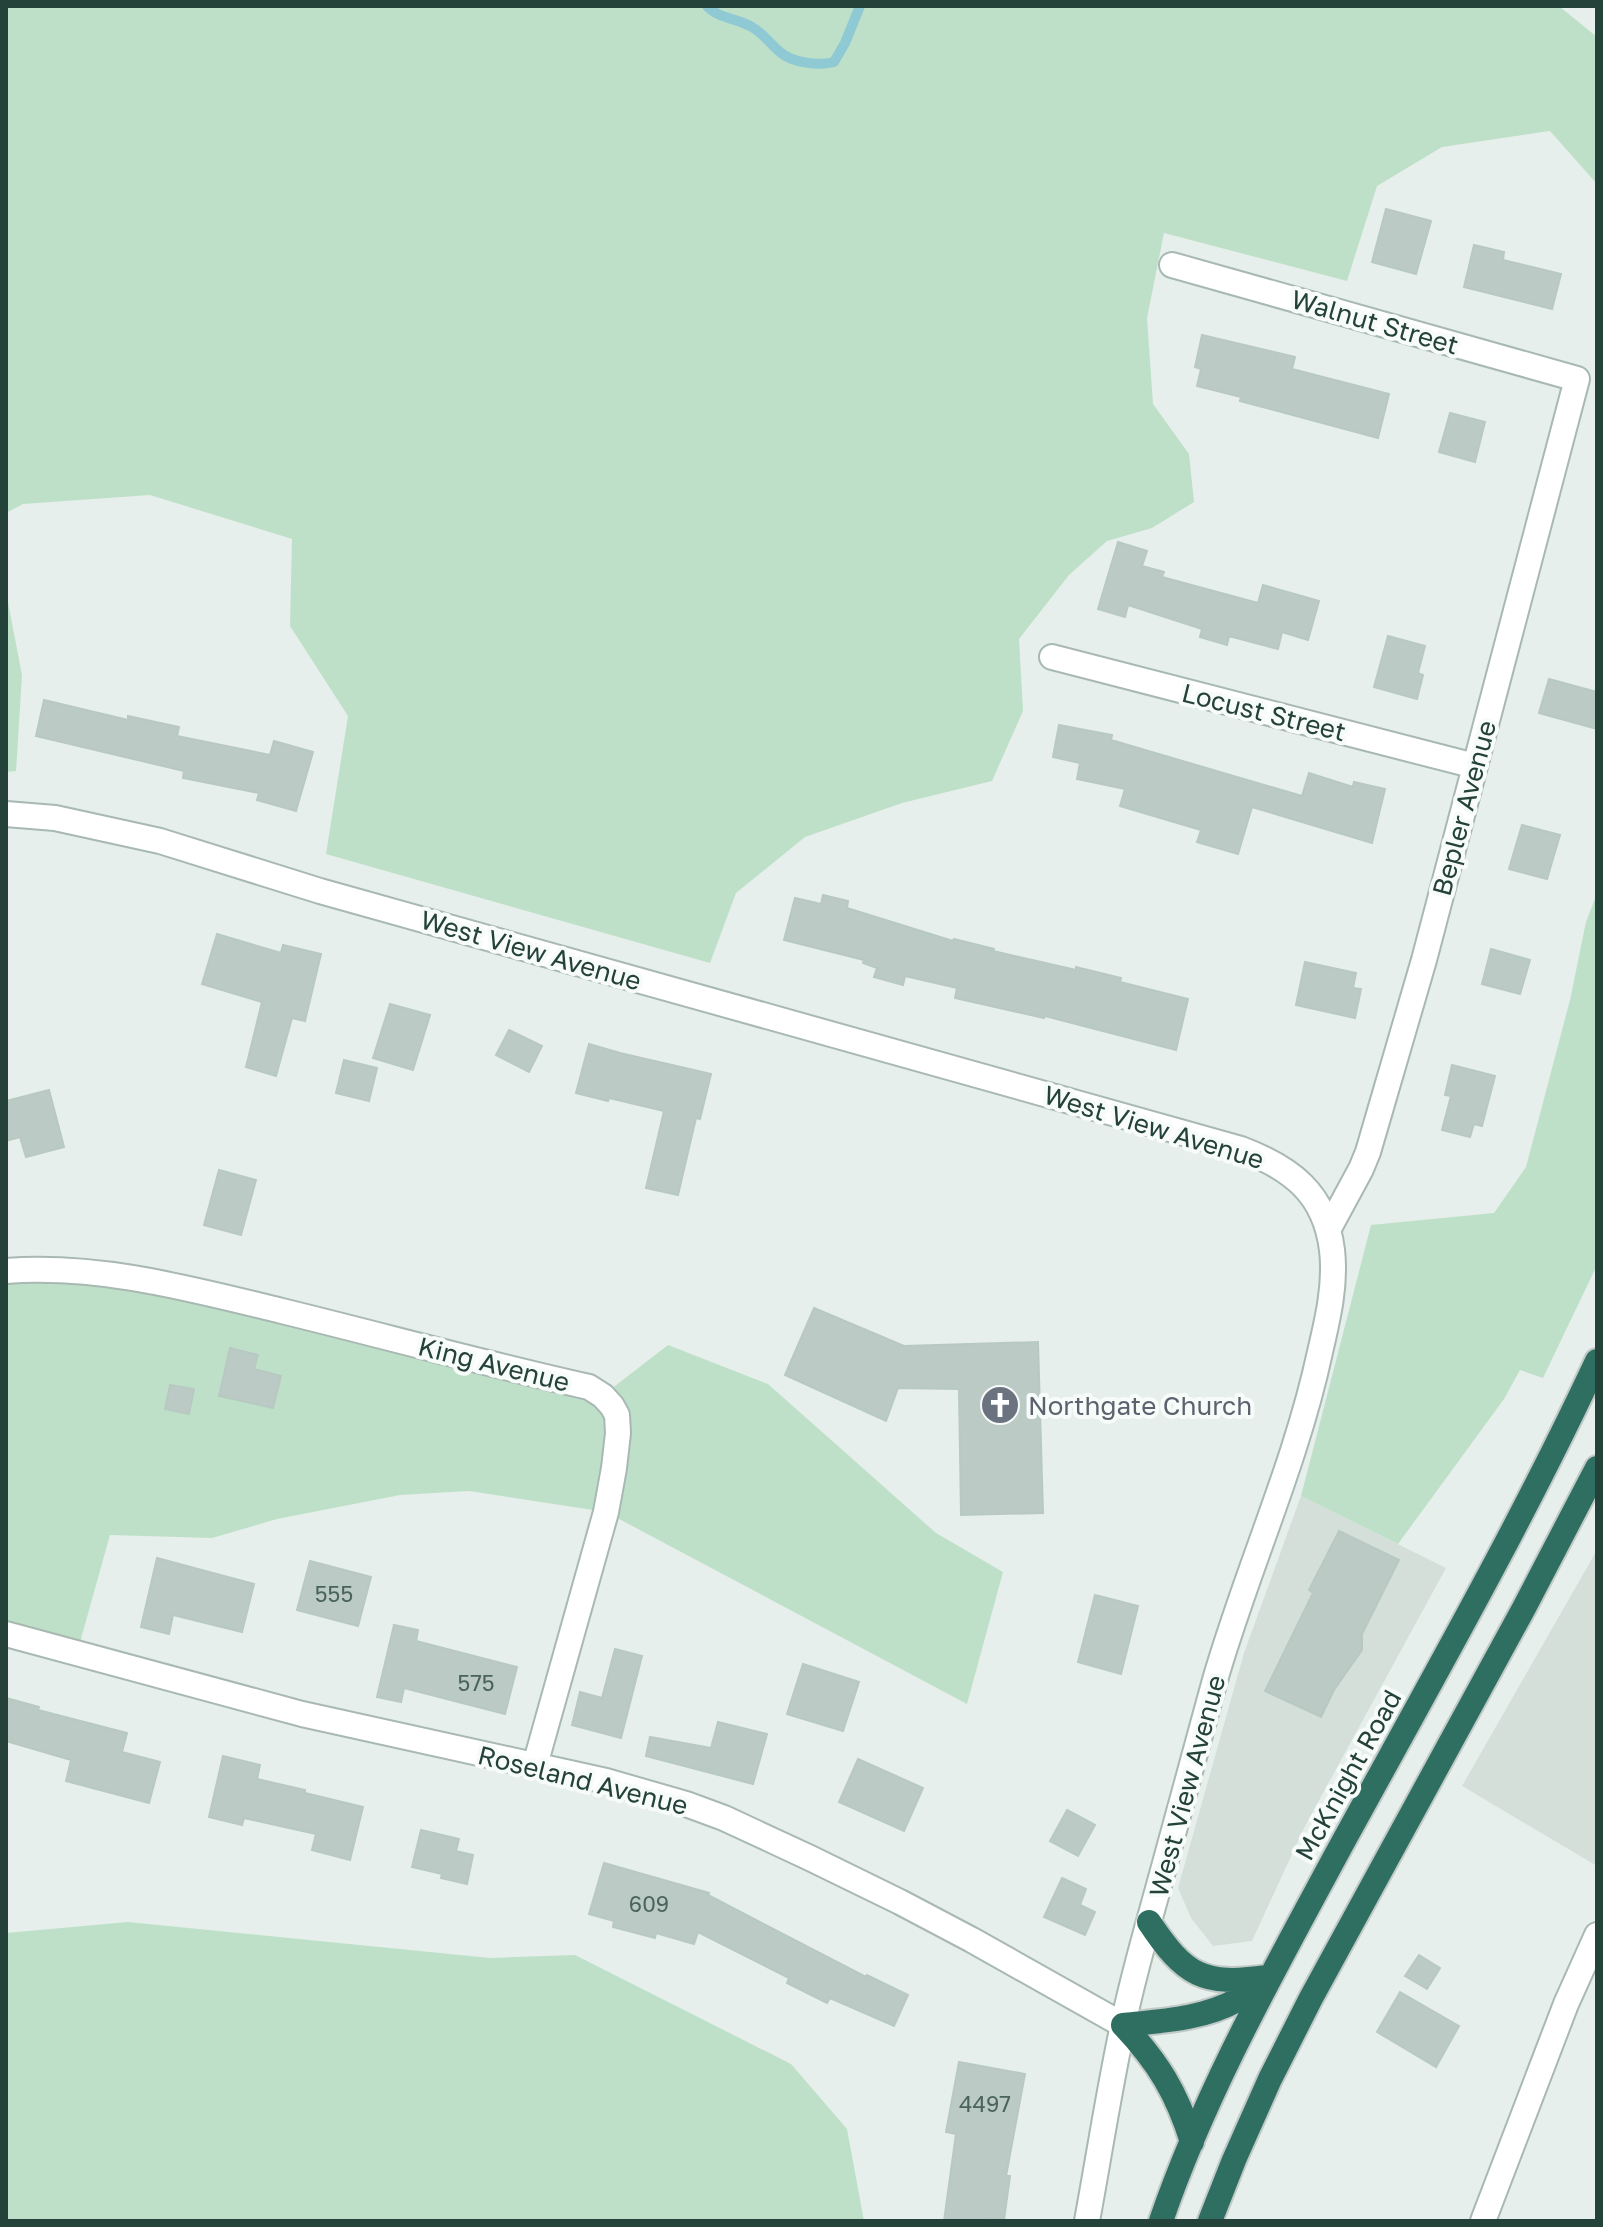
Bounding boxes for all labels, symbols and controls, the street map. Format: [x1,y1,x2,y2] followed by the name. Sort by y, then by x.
[1288,283,1462,361] street label: Walnut Street
[1179,677,1349,747] street label: Locust Street
[1426,717,1502,899] street label: Bepler Avenue
[417,904,645,996] street label: West View Avenue
[1040,1079,1268,1175] street label: West View Avenue
[415,1330,573,1398] street label: King Avenue
[979,1384,1021,1426] church icon: Northgate Church
[1028,1390,1252,1421] place label: Northgate Church
[315,1580,353,1607] house number: 555
[457,1669,495,1696] house number: 575
[1142,1672,1232,1900] street label: West View Avenue
[1288,1685,1408,1865] street label: McKnight Road
[475,1739,691,1821] street label: Roseland Avenue
[629,1890,669,1917] house number: 609
[959,2090,1011,2117] house number: 4497

